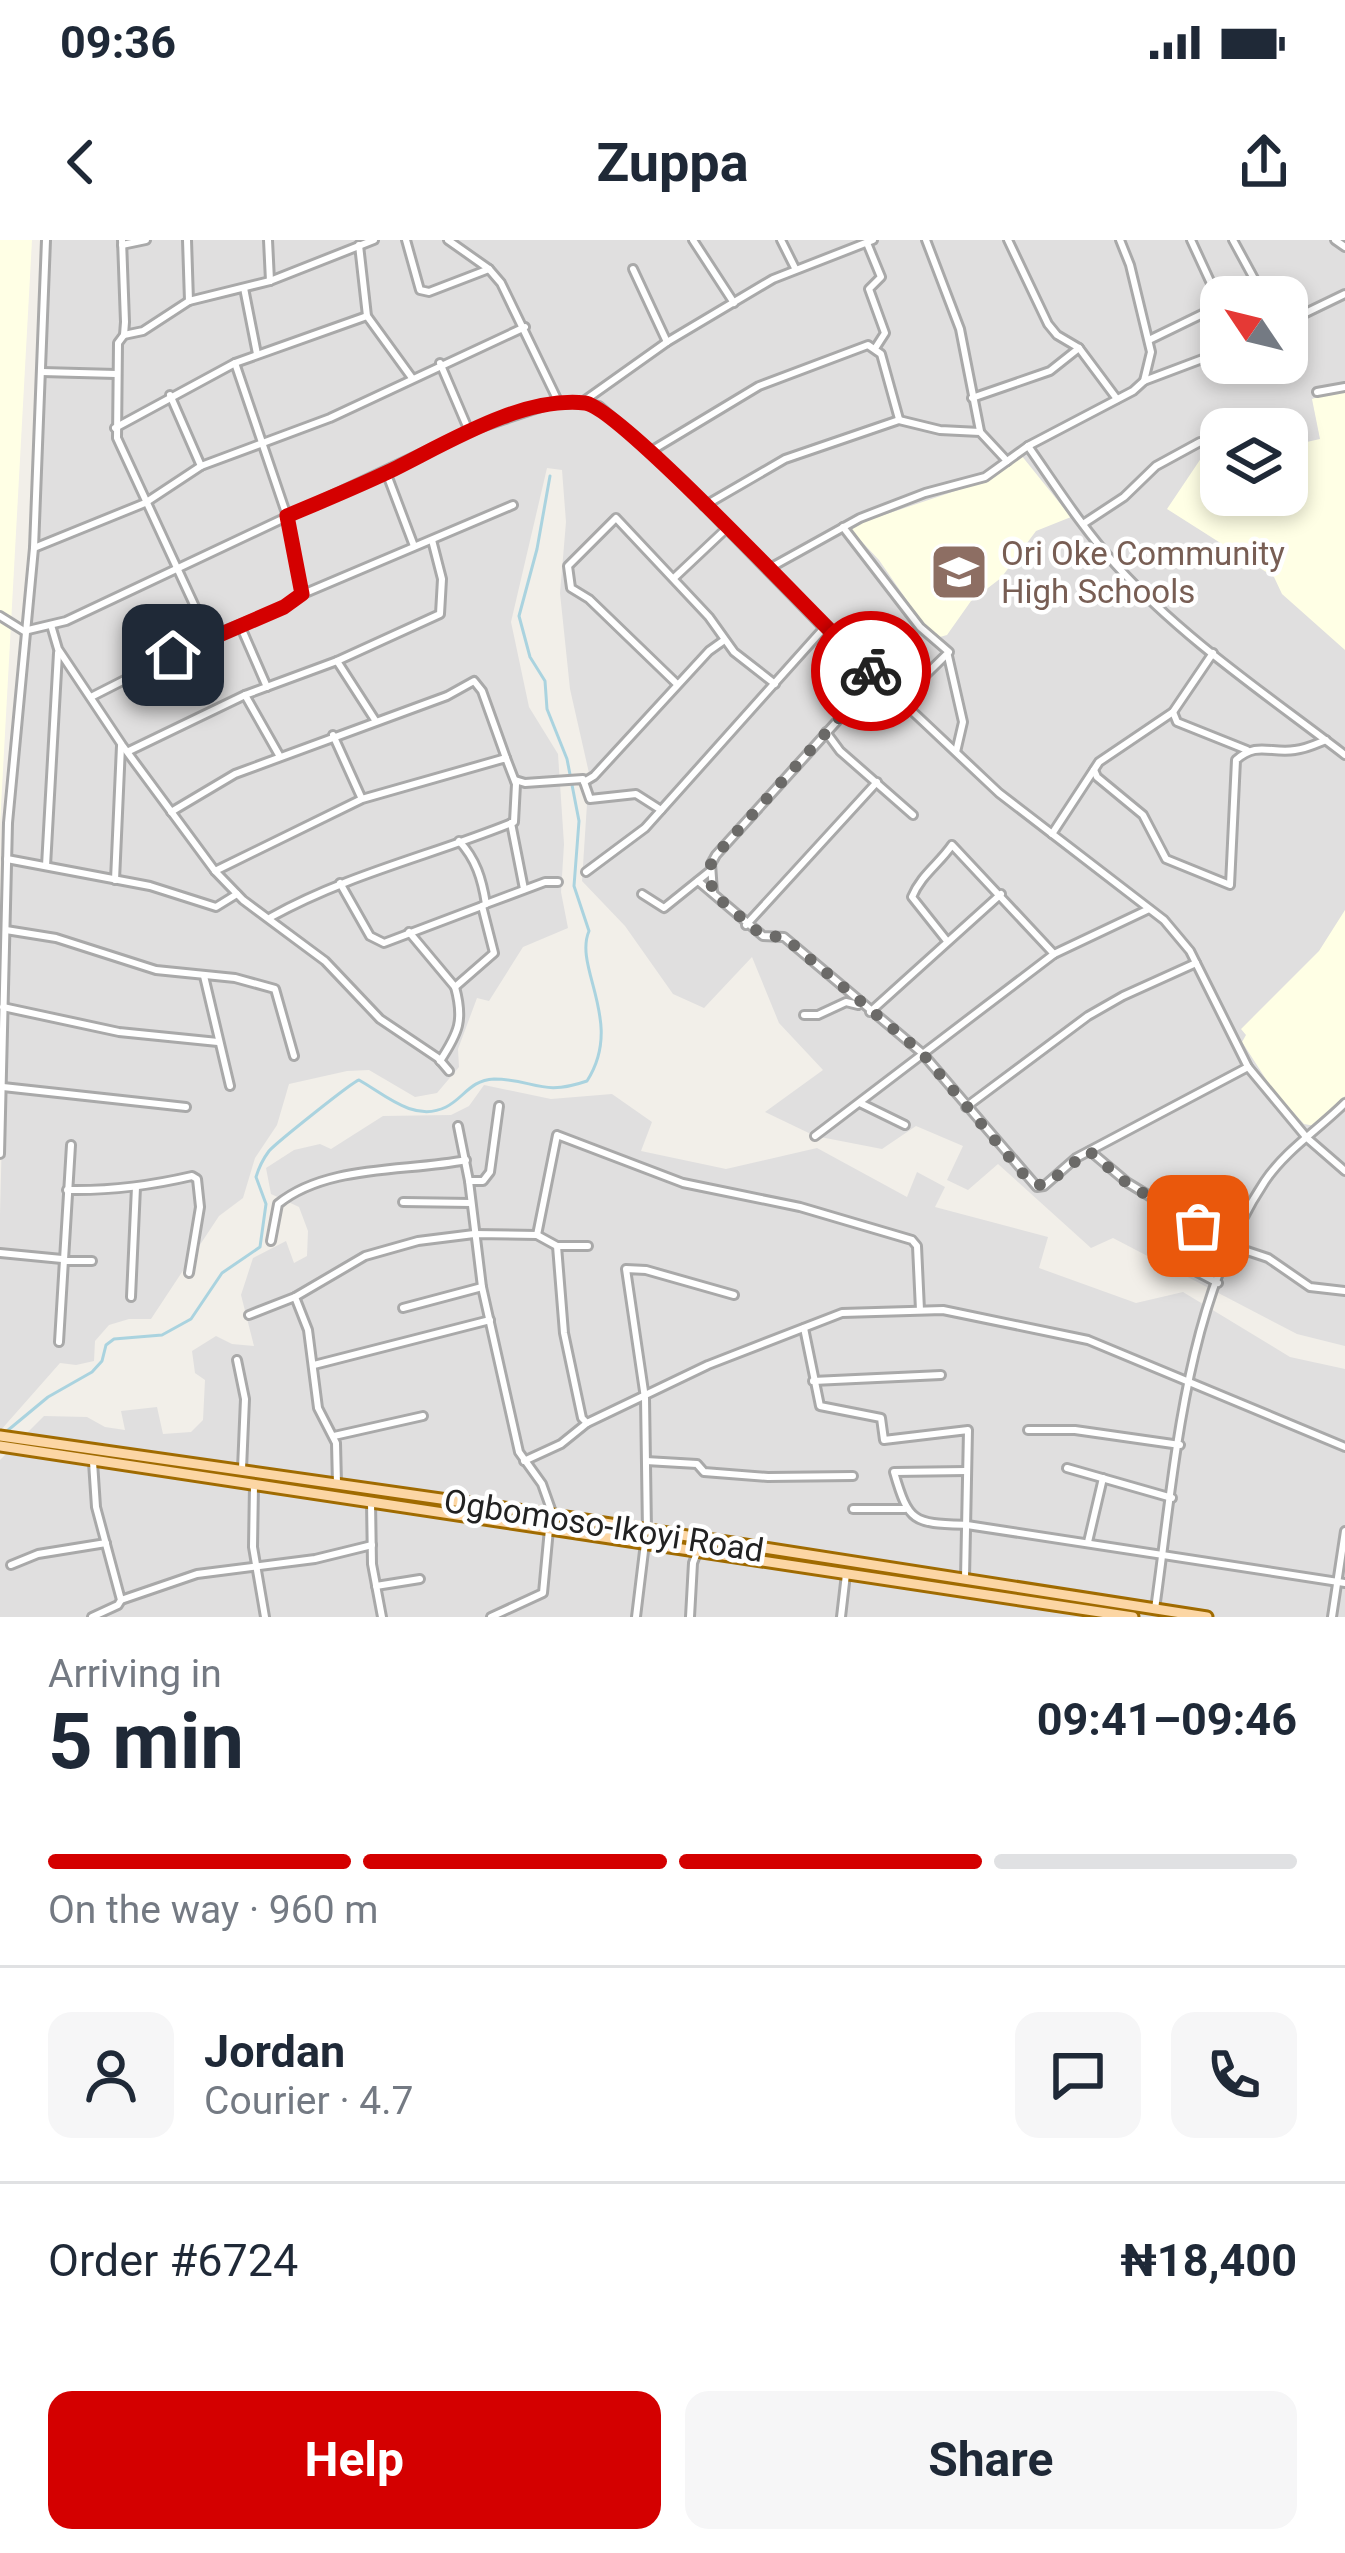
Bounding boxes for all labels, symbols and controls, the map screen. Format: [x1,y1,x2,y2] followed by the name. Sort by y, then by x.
[60,16,176,69] text: 09:36
[48,129,114,195] icon: back
[1231,129,1297,195] icon: share
[596,131,749,194] text: Zuppa
[1200,276,1308,384] north arrow
[1200,276,1308,516] map controls
[1200,408,1308,516] button: layers
[1001,534,1285,611] place label: Ori Oke Community High Schools
[928,541,990,603] school or university icon: Ori Oke Community High Schools
[122,604,224,706] pin
[811,611,931,731] courier
[140,622,206,688] icon: home
[838,638,904,704] icon: bike
[1147,1175,1249,1277] pin
[1165,1193,1231,1259] icon: bag
[441,1481,767,1570] street label: Ogbomoso-Ikoyi Road
[48,1651,222,1697] text: Arriving in
[1037,1693,1297,1746] text: 09:41–09:46
[48,1696,244,1787] text: 5 min
[48,1887,379,1933] text: On the way · 960 m
[48,2012,174,2138] button: person
[1015,2012,1141,2138] button: chat
[1171,2012,1297,2138] button: phone
[204,2025,345,2078] text: Jordan
[204,2078,413,2124] text: Courier · 4.7
[48,2234,298,2287] text: Order #6724
[1120,2234,1297,2287] text: ₦18,400
[48,2391,661,2529] button: Help
[685,2391,1297,2529] button: Share

